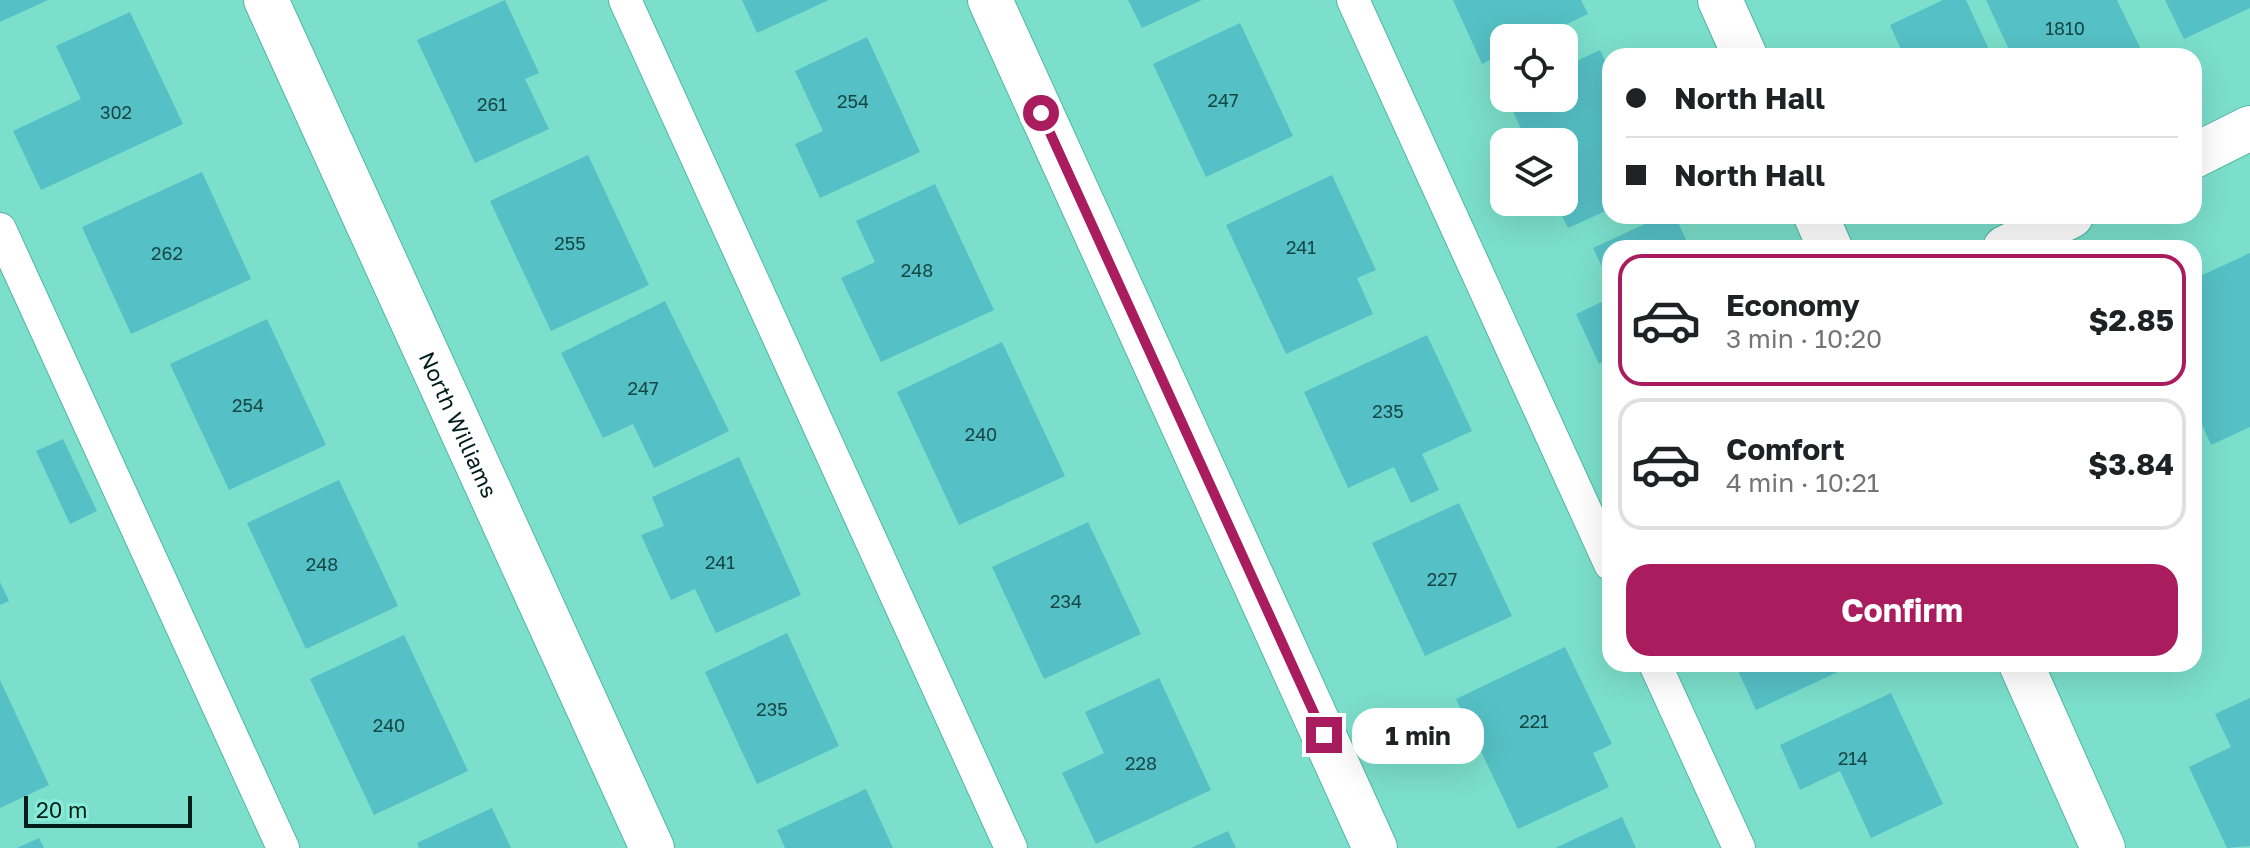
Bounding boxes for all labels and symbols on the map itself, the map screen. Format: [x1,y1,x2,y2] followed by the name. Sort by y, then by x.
[2045,17,2085,39] house number: 1810
[1208,89,1238,111] house number: 247
[837,90,869,112] house number: 254
[477,93,507,115] house number: 261
[1023,95,1059,131] route start
[100,101,132,123] house number: 302
[554,232,586,254] house number: 255
[1286,236,1316,258] house number: 241
[151,242,183,264] house number: 262
[901,259,933,281] house number: 248
[414,347,504,501] street label: North Williams
[628,377,658,399] house number: 247
[232,394,264,416] house number: 254
[1372,400,1404,422] house number: 235
[965,423,997,445] house number: 240
[705,551,735,573] house number: 241
[306,553,338,575] house number: 248
[1427,568,1457,590] house number: 227
[1050,590,1082,612] house number: 234
[756,698,788,720] house number: 235
[1352,707,1484,763] callout: 1 min
[1519,710,1549,732] house number: 221
[373,714,405,736] house number: 240
[1306,717,1342,753] route end
[1838,747,1868,769] house number: 214
[1125,752,1157,774] house number: 228
[24,792,192,828] scale bar

